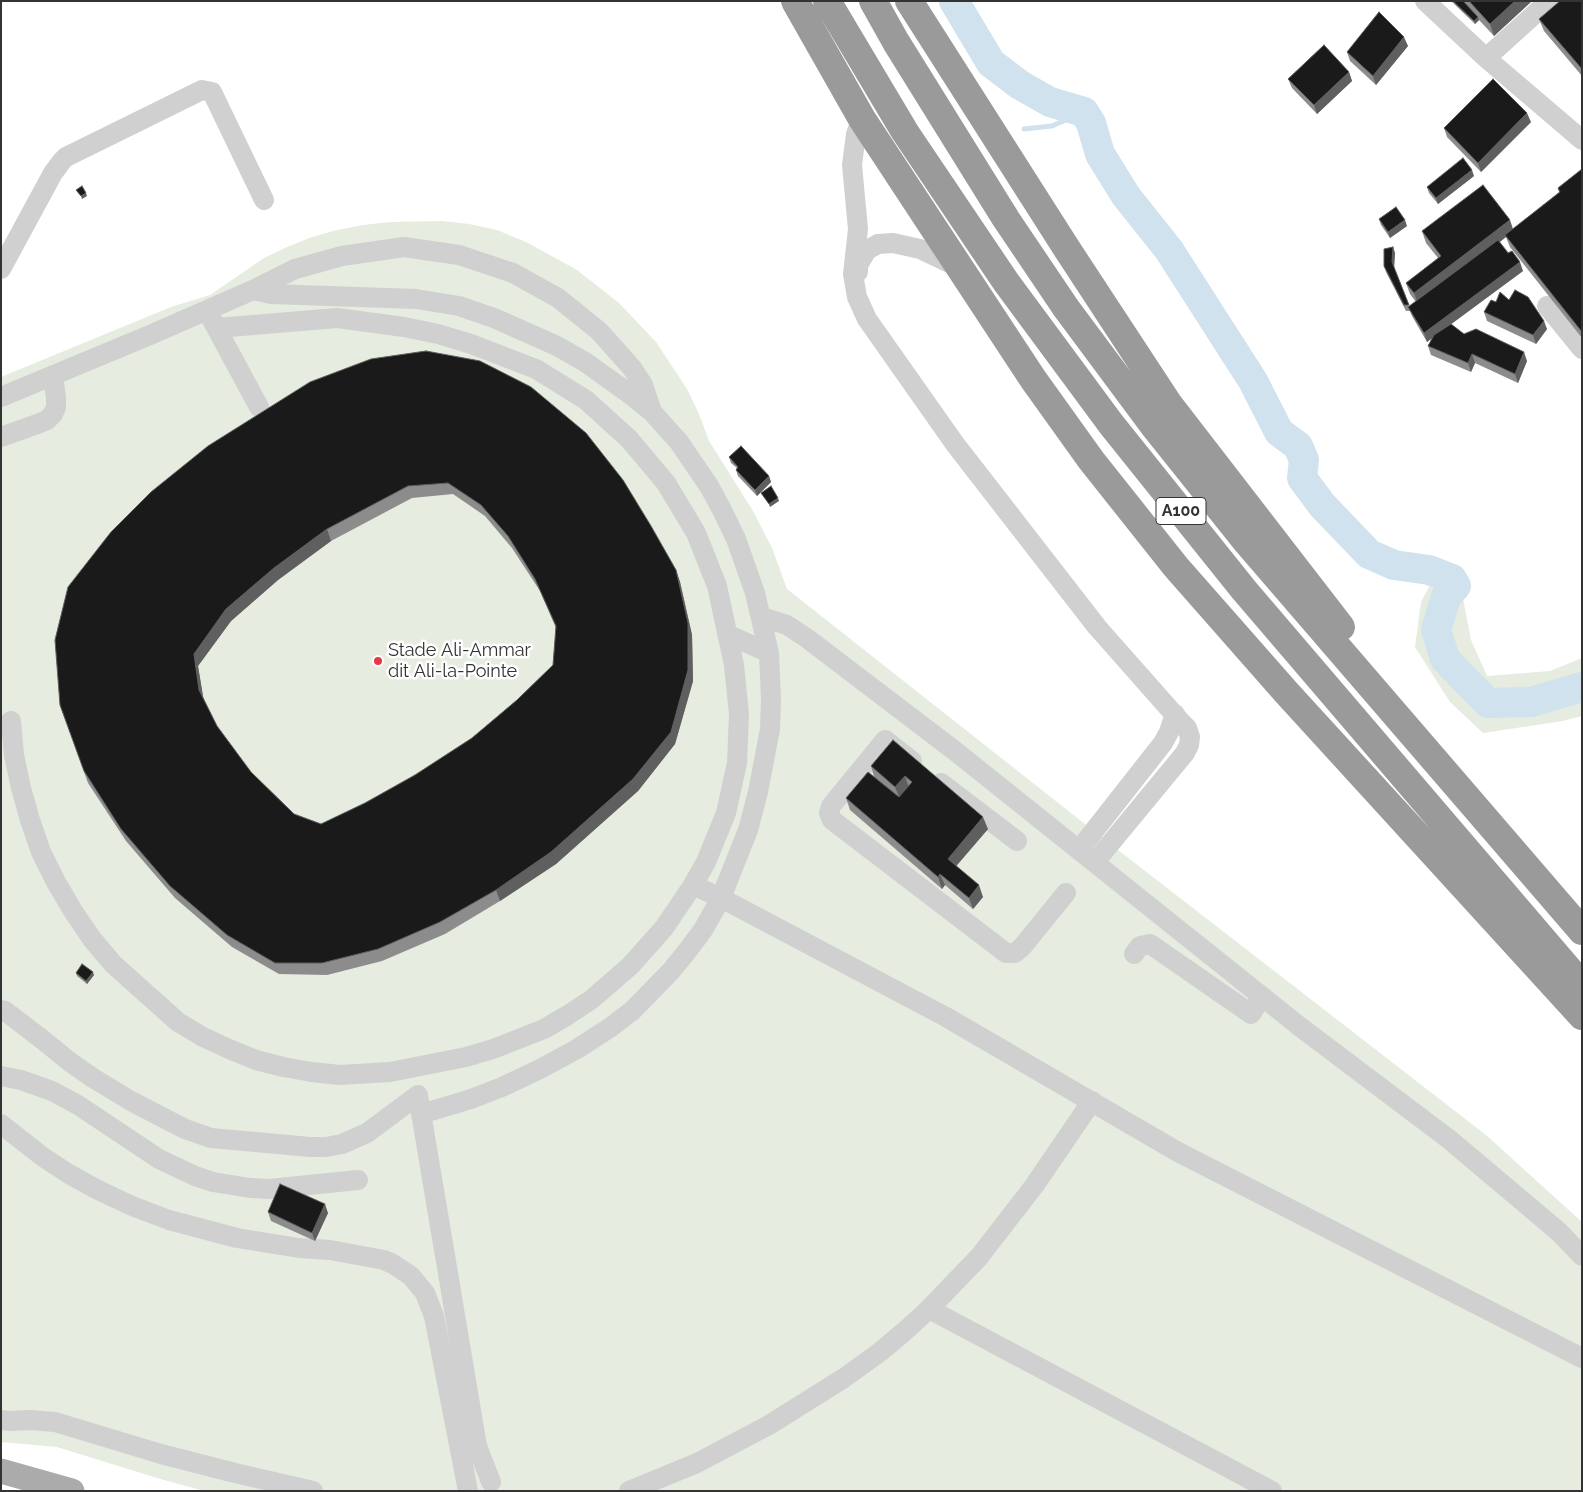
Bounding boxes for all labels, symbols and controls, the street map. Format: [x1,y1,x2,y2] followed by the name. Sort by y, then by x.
[1156,498,1206,524] road number: A100
[388,640,531,682] place label: Stade Ali-Ammar dit Ali-la-Pointe
[372,655,384,667] marker: Stade Ali-Ammar dit Ali-la-Pointe

